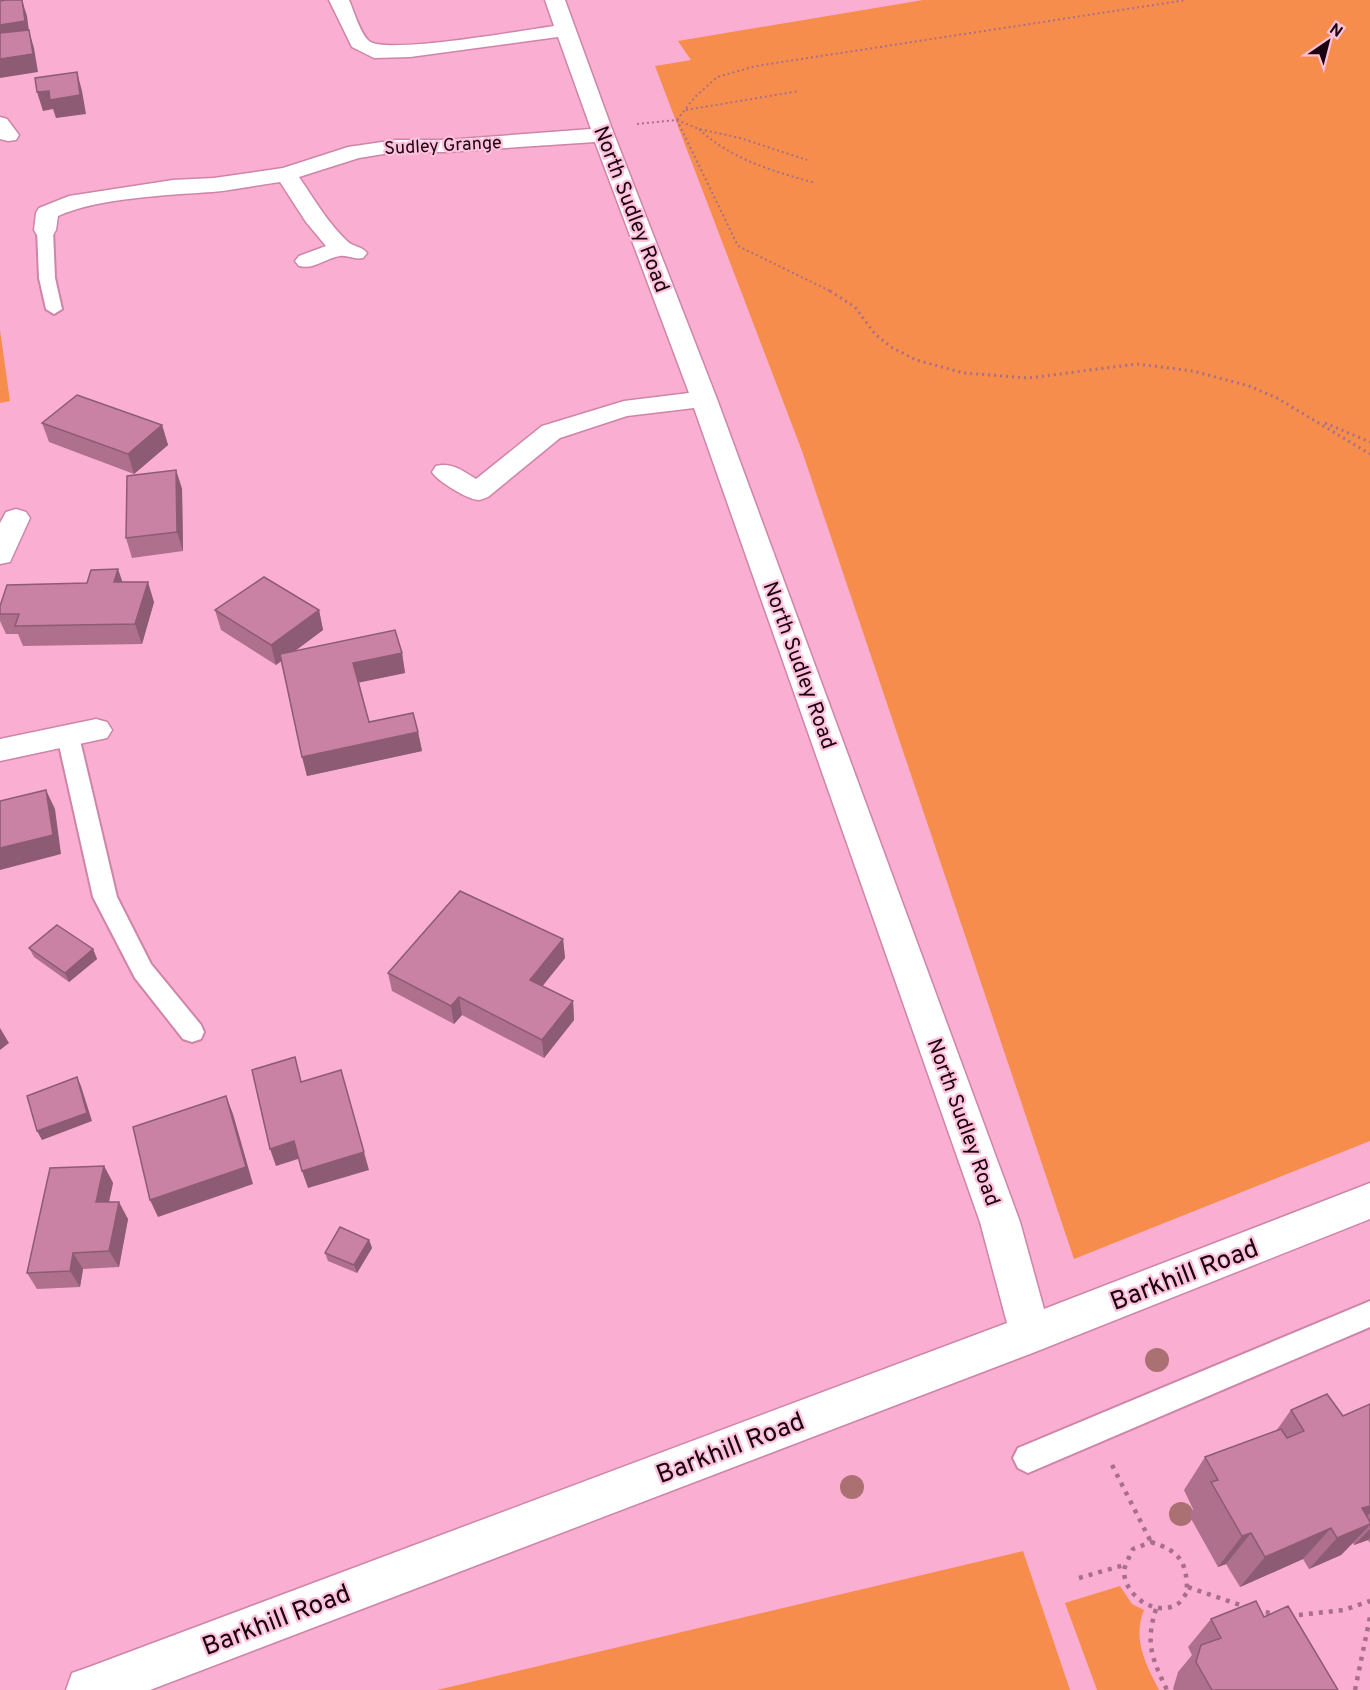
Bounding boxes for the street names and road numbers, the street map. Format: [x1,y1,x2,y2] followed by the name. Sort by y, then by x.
[586,122,675,297] street label: North Sudley Road
[384,132,502,161] street label: Sudley Grange
[756,578,841,753] street label: North Sudley Road
[920,1035,1005,1210] street label: North Sudley Road
[1106,1233,1264,1320] street label: Barkhill Road
[652,1406,810,1493] street label: Barkhill Road
[198,1578,356,1665] street label: Barkhill Road

